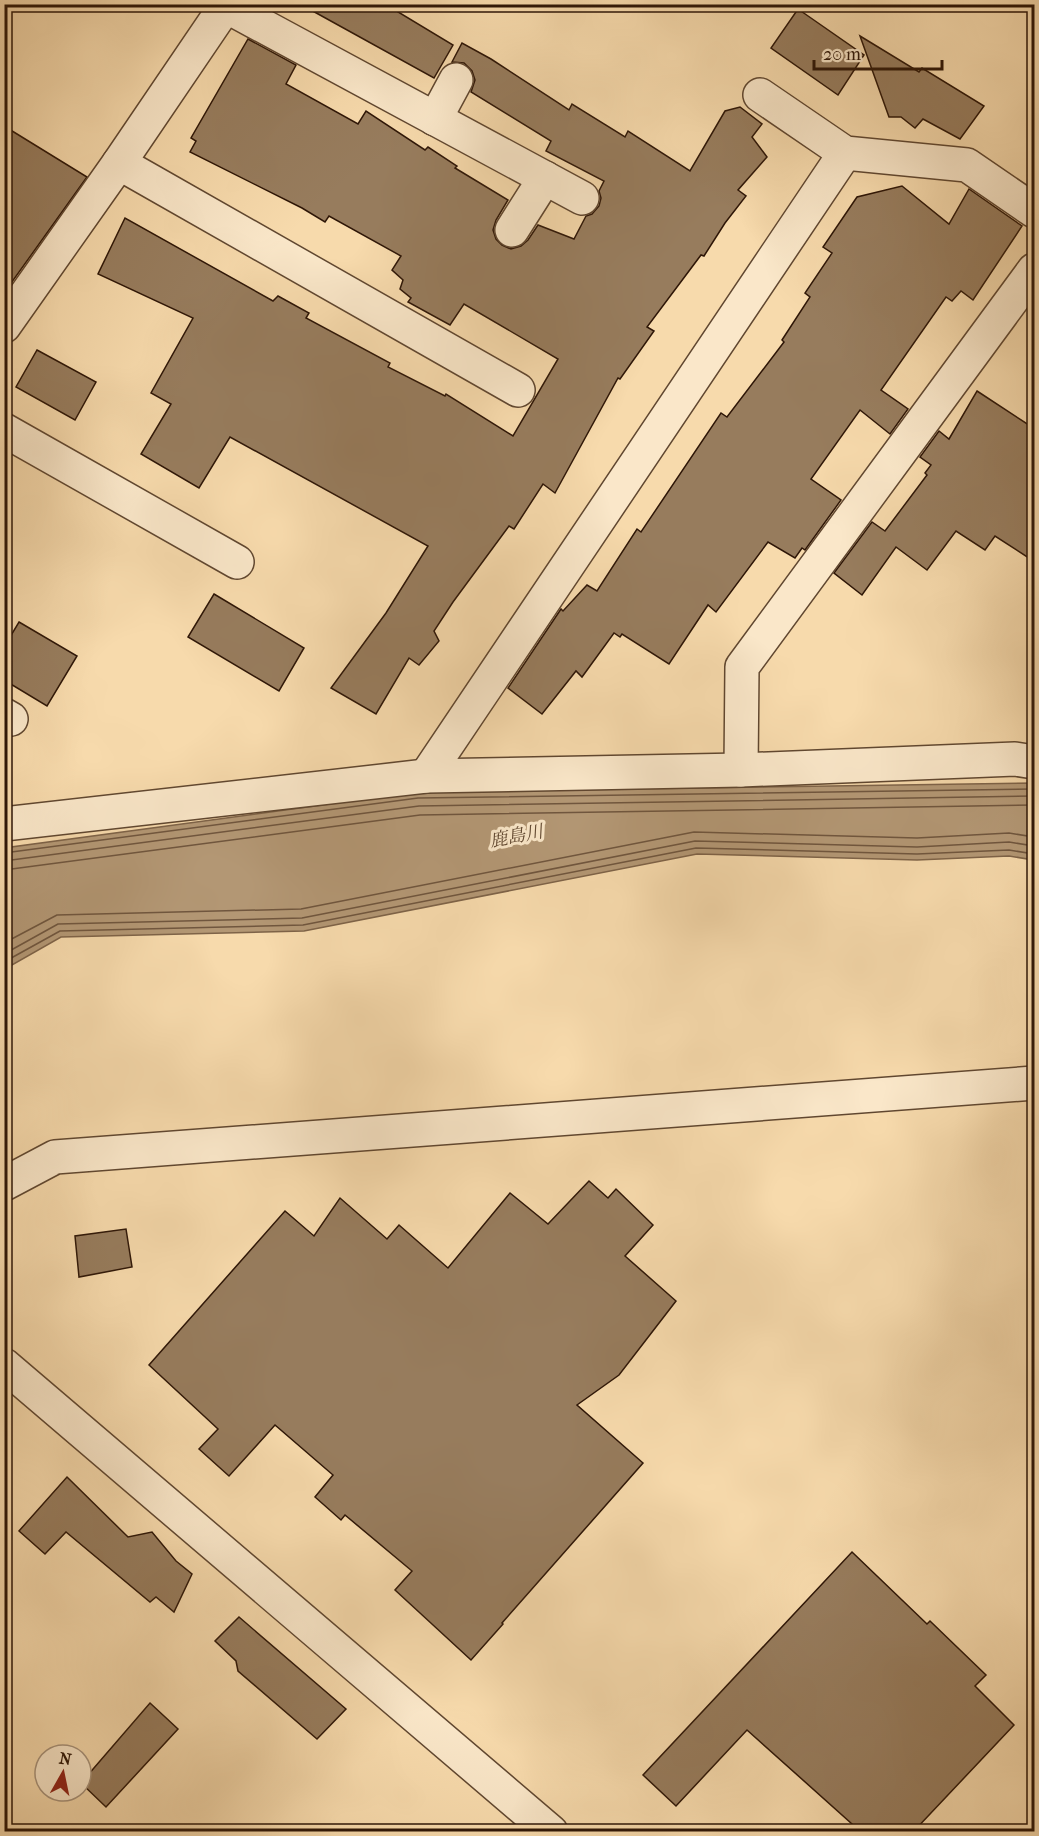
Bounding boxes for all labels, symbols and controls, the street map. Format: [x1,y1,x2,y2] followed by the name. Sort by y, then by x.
[814,33,942,71] scale bar
[823,44,861,65] text: 20 m
[488,821,547,852] water label: 鹿島川
[33,1743,93,1803] north arrow
[58,1748,74,1769] text: N

